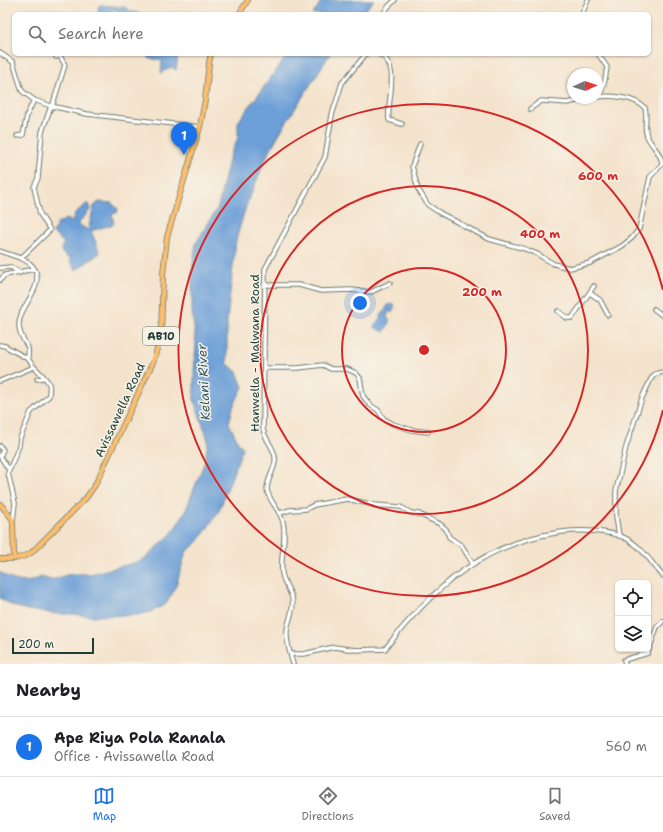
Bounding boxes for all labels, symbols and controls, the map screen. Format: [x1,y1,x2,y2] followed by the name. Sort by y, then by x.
[12,12,651,56] search box
[26,23,48,45] icon: search
[58,24,144,44] text: Search here
[567,68,603,104] north arrow
[171,122,197,155] pin: 1
[578,168,618,184] text: 600 m
[520,226,560,242] text: 400 m
[247,274,263,432] street label: Hanwella - Malwana Road
[462,284,502,300] text: 200 m
[350,293,370,313] your location
[143,327,179,345] road number: AB10
[193,342,214,421] water label: Kelani River
[417,343,431,357] centre of rings
[91,360,149,460] street label: Avissawella Road
[615,580,651,652] map controls
[615,580,651,616] button: locate
[615,616,651,652] button: layers
[12,636,94,655] scale bar
[18,637,54,652] text: 200 m
[16,679,81,701] text: Nearby
[54,728,225,748] text: Ape Riya Pola Ranala
[26,738,32,755] text: 1
[606,738,647,755] text: 560 m
[54,748,214,765] text: Office · Avissawella Road
[93,785,116,824] tab: Map
[301,785,354,824] tab: Directions
[539,785,570,824] tab: Saved

